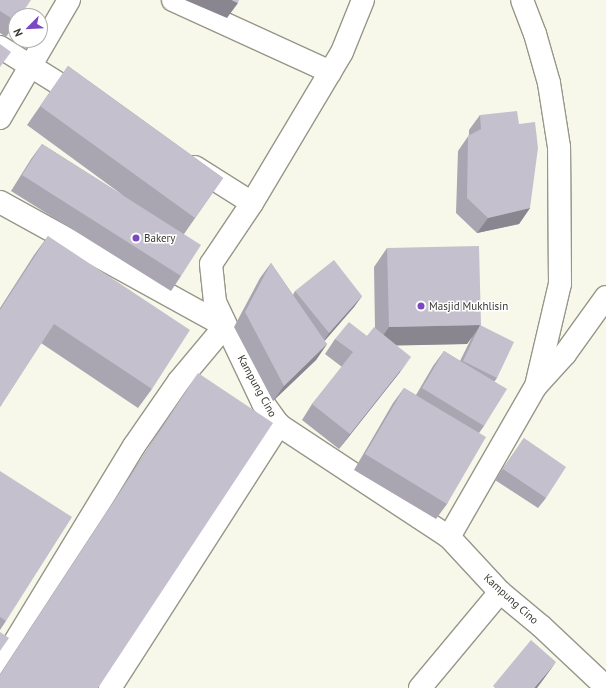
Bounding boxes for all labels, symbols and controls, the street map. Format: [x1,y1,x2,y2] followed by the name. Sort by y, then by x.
[8,8,48,48] north arrow
[10,26,26,39] text: N
[144,231,175,245] place label: Bakery
[131,233,141,243] marker: Bakery
[429,299,508,313] place label: Masjid Mukhlisin
[416,301,426,311] marker: Masjid Mukhlisin
[235,353,279,419] street label: Kampung Cino
[481,571,541,627] street label: Kampung Cino

